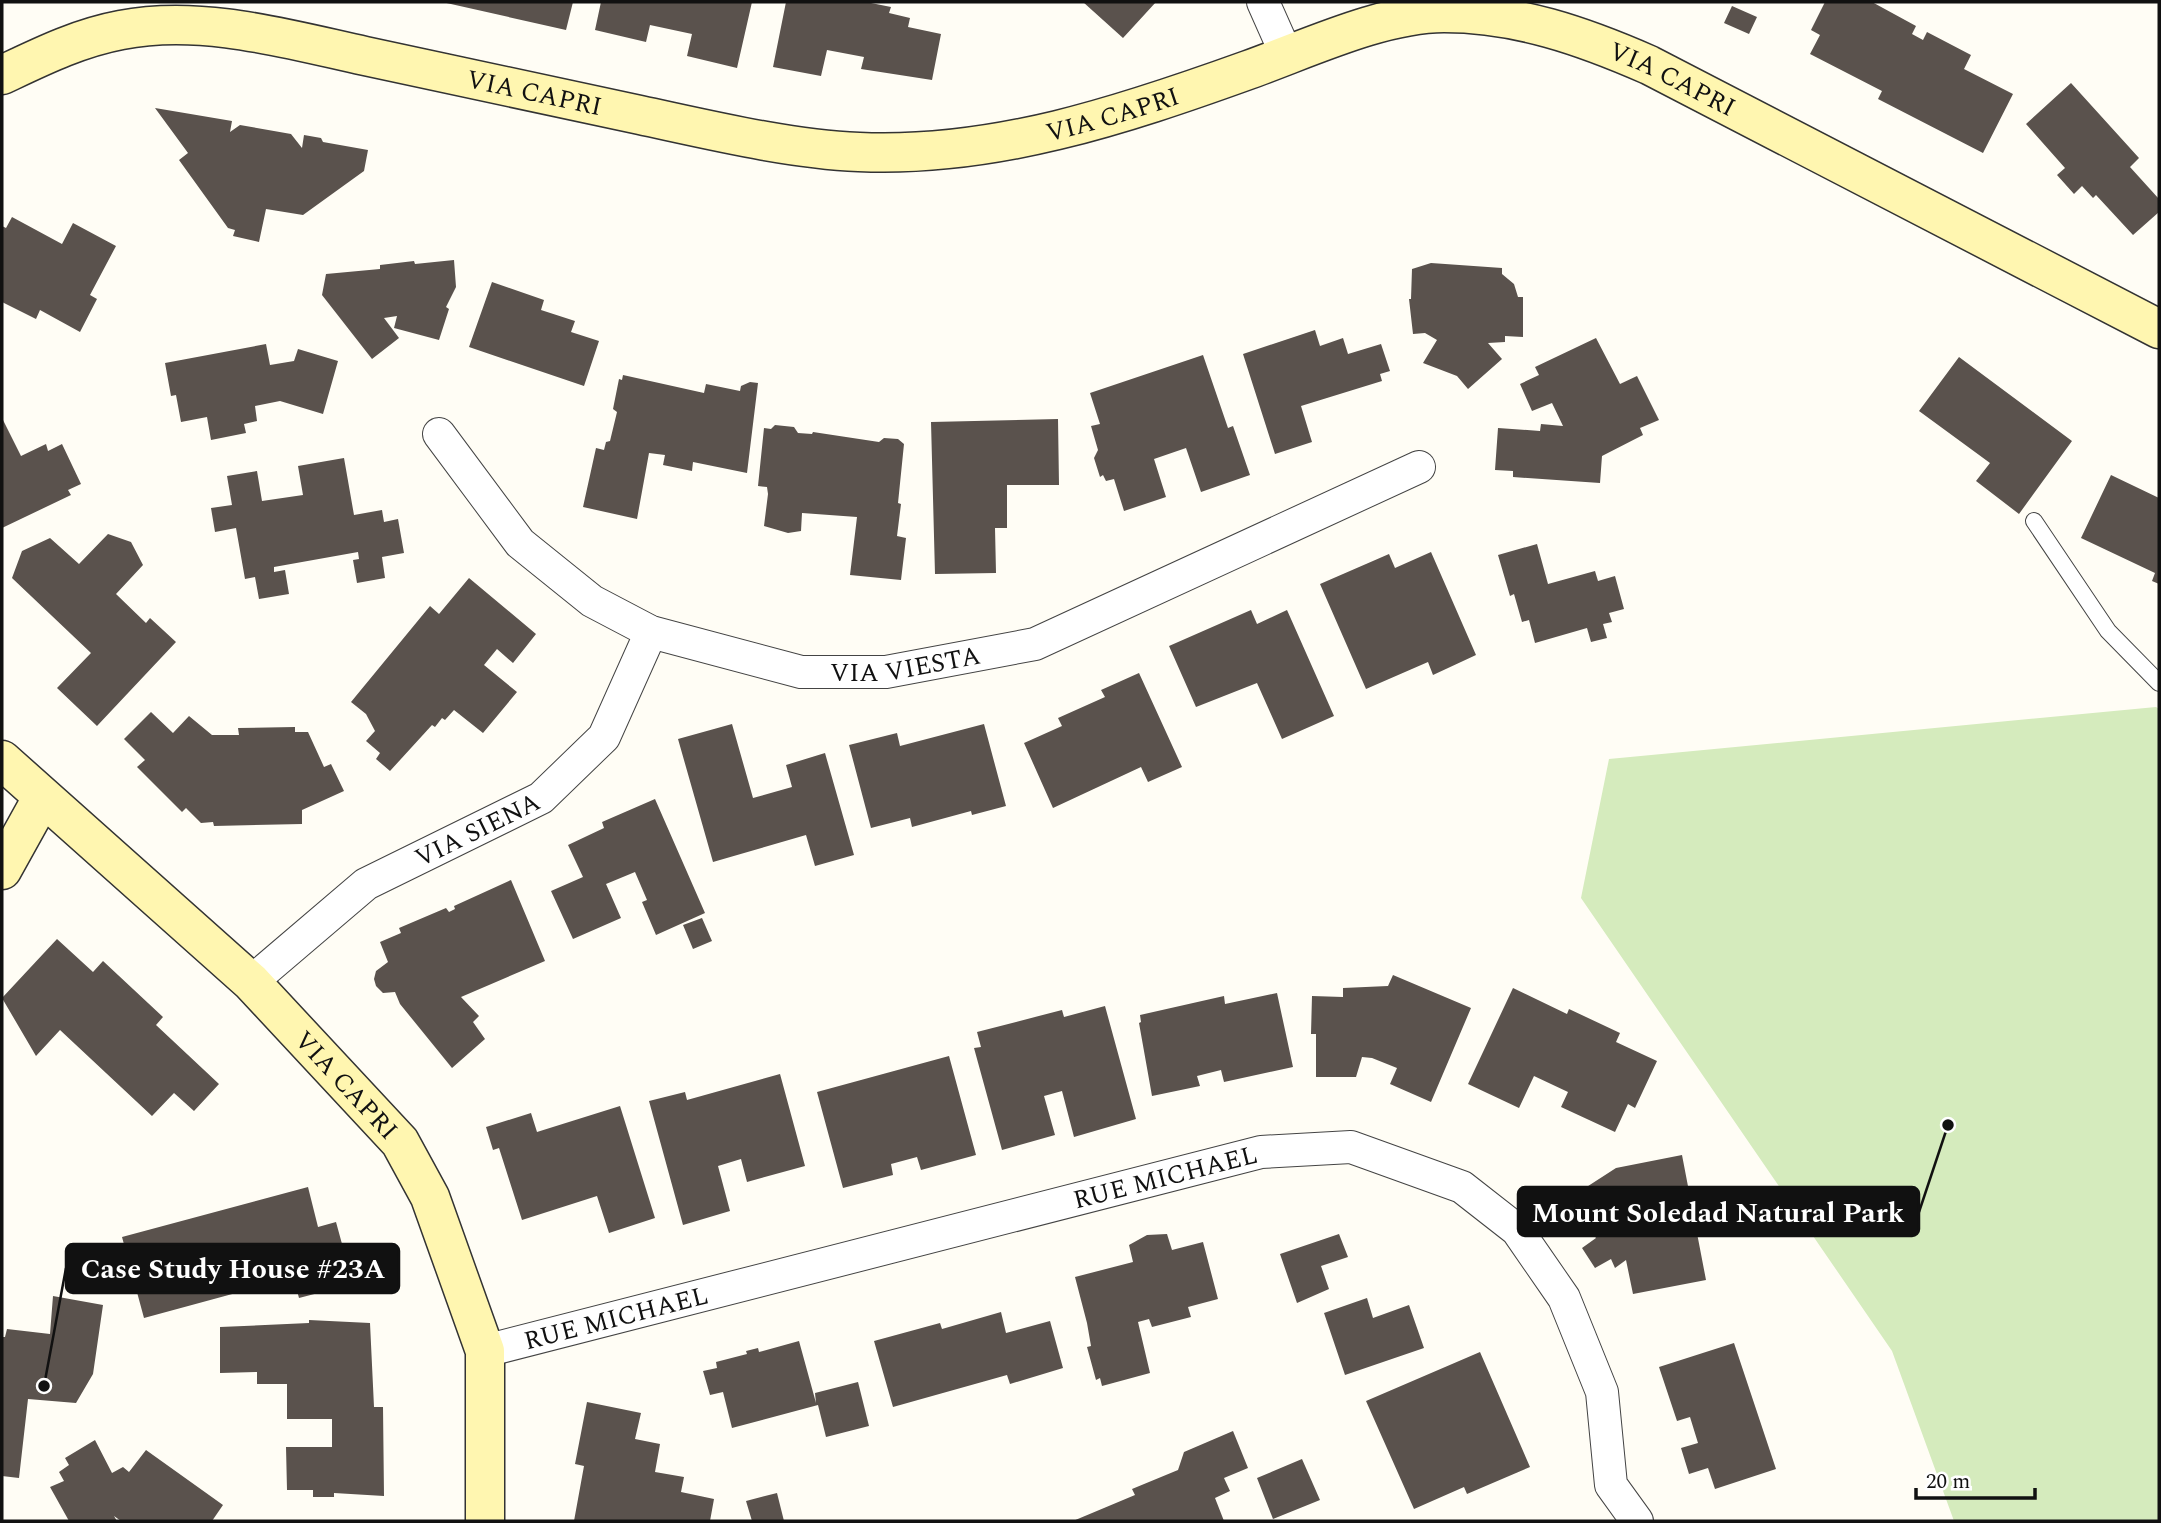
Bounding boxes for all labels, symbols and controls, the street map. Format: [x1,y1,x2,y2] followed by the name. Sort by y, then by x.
[1603,31,1743,128] street label: VIA CAPRI
[463,59,605,127] street label: VIA CAPRI
[1042,77,1185,153] street label: VIA CAPRI
[830,636,984,693] street label: VIA VIESTA
[408,782,547,878] street label: VIA SIENA
[285,1022,407,1149] street label: VIA CAPRI
[1069,1135,1262,1220] street label: RUE MICHAEL
[1518,1187,1919,1236] callout: Mount Soledad Natural Park
[1532,1192,1905,1235] text: Mount Soledad Natural Park
[66,1244,399,1293] callout: Case Study House #23A
[81,1248,386,1291] text: Case Study House #23A
[519,1276,713,1361] street label: RUE MICHAEL
[1916,1456,2035,1500] scale bar
[1926,1466,1970,1498] text: 20 m

